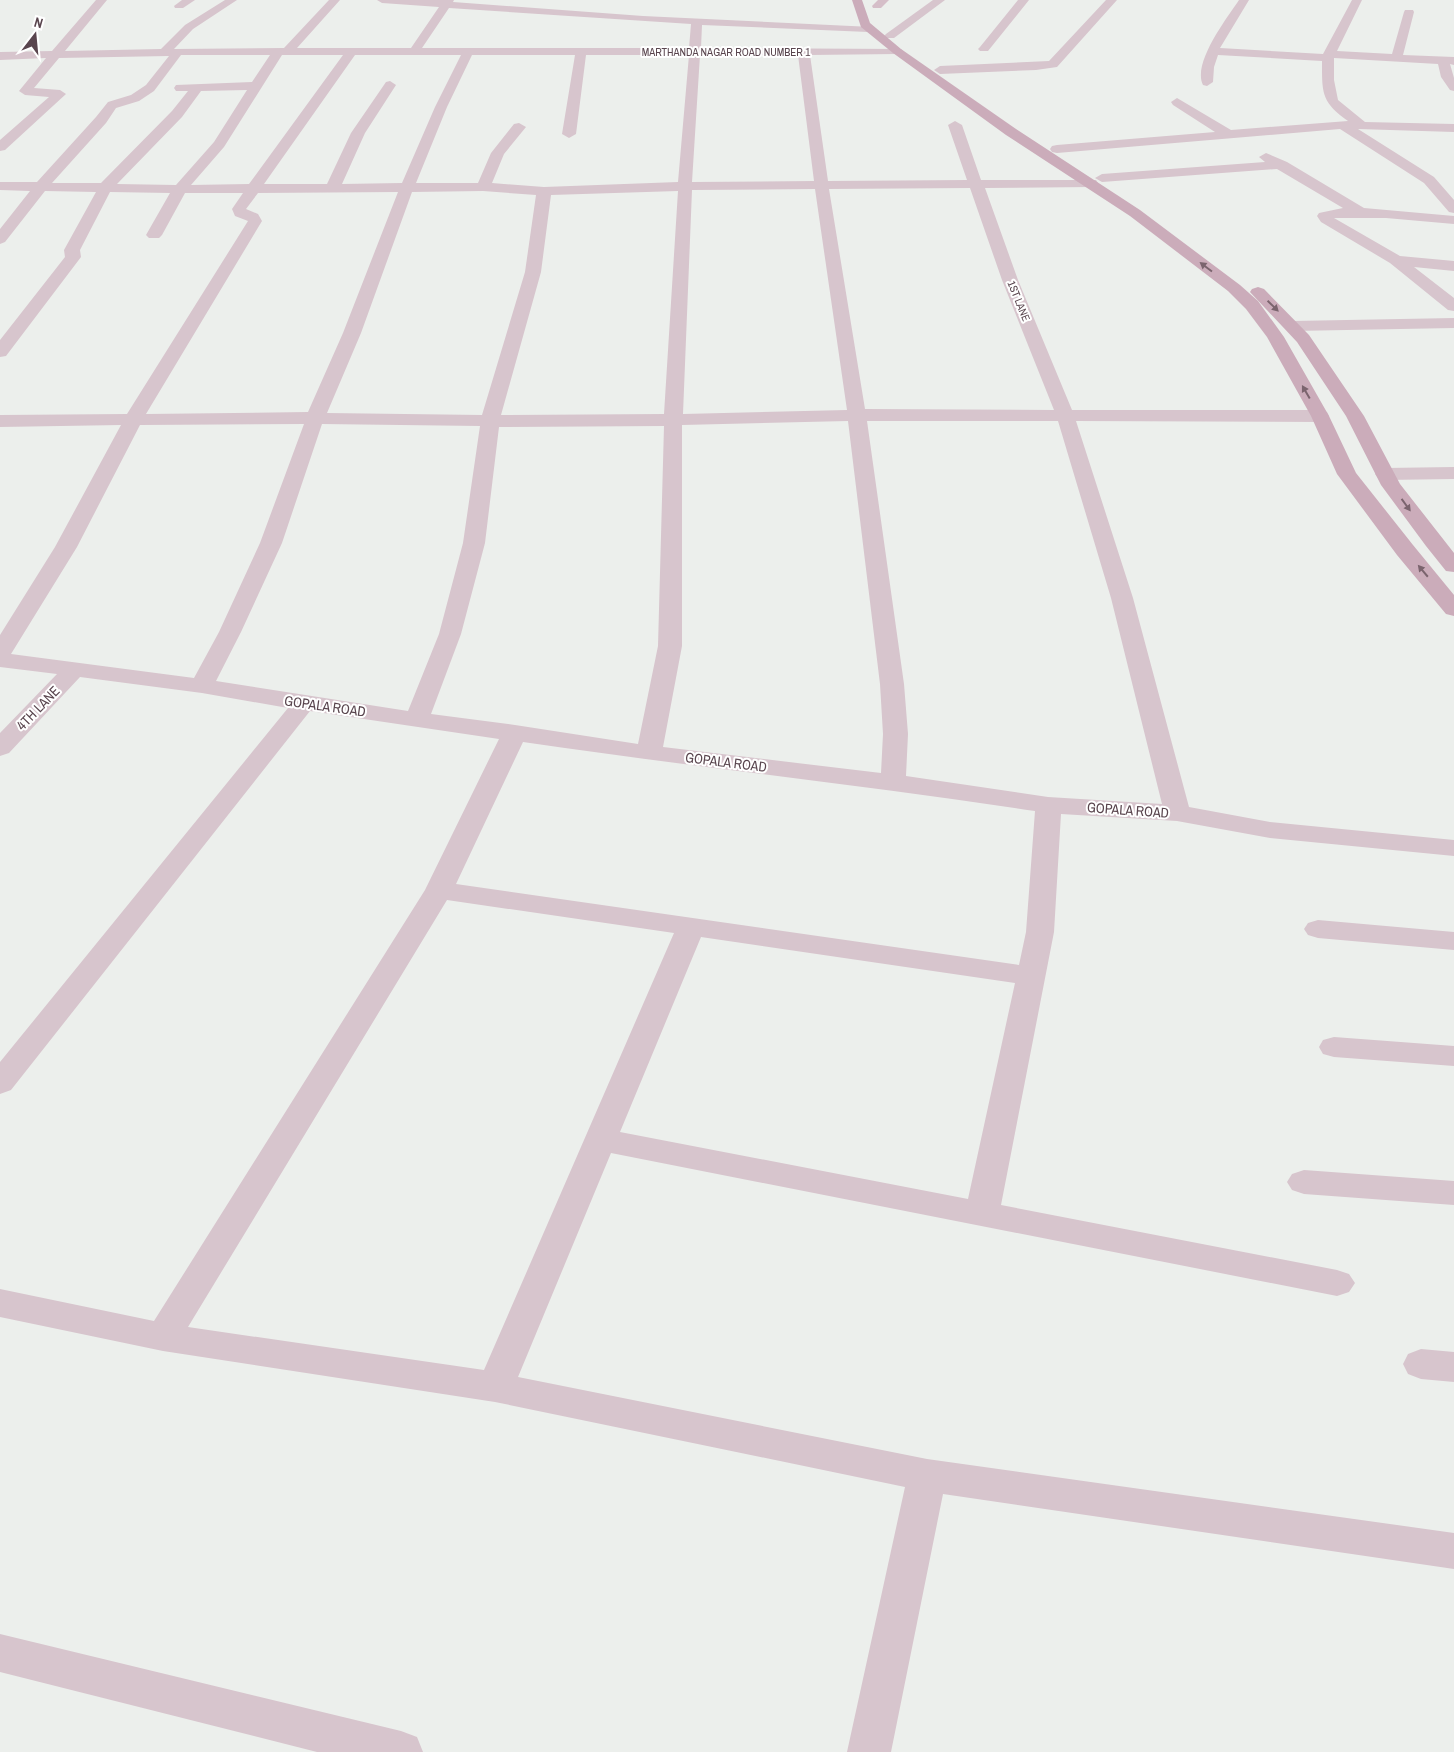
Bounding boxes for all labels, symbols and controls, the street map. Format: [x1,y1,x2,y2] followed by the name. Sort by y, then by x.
[10,10,60,60] north arrow
[32,13,45,32] text: N
[642,45,810,59] street label: MARTHANDA NAGAR ROAD NUMBER 1
[1199,262,1213,272] one-way arrow
[1005,279,1033,323] street label: 1ST LANE
[1267,300,1279,312] one-way arrow
[1302,386,1311,399] one-way arrow
[1400,498,1411,511] one-way arrow
[1417,565,1428,578] one-way arrow
[12,682,64,734] street label: 4TH LANE
[283,691,367,721] street label: GOPALA ROAD
[684,748,768,776] street label: GOPALA ROAD
[1086,798,1170,822] street label: GOPALA ROAD

